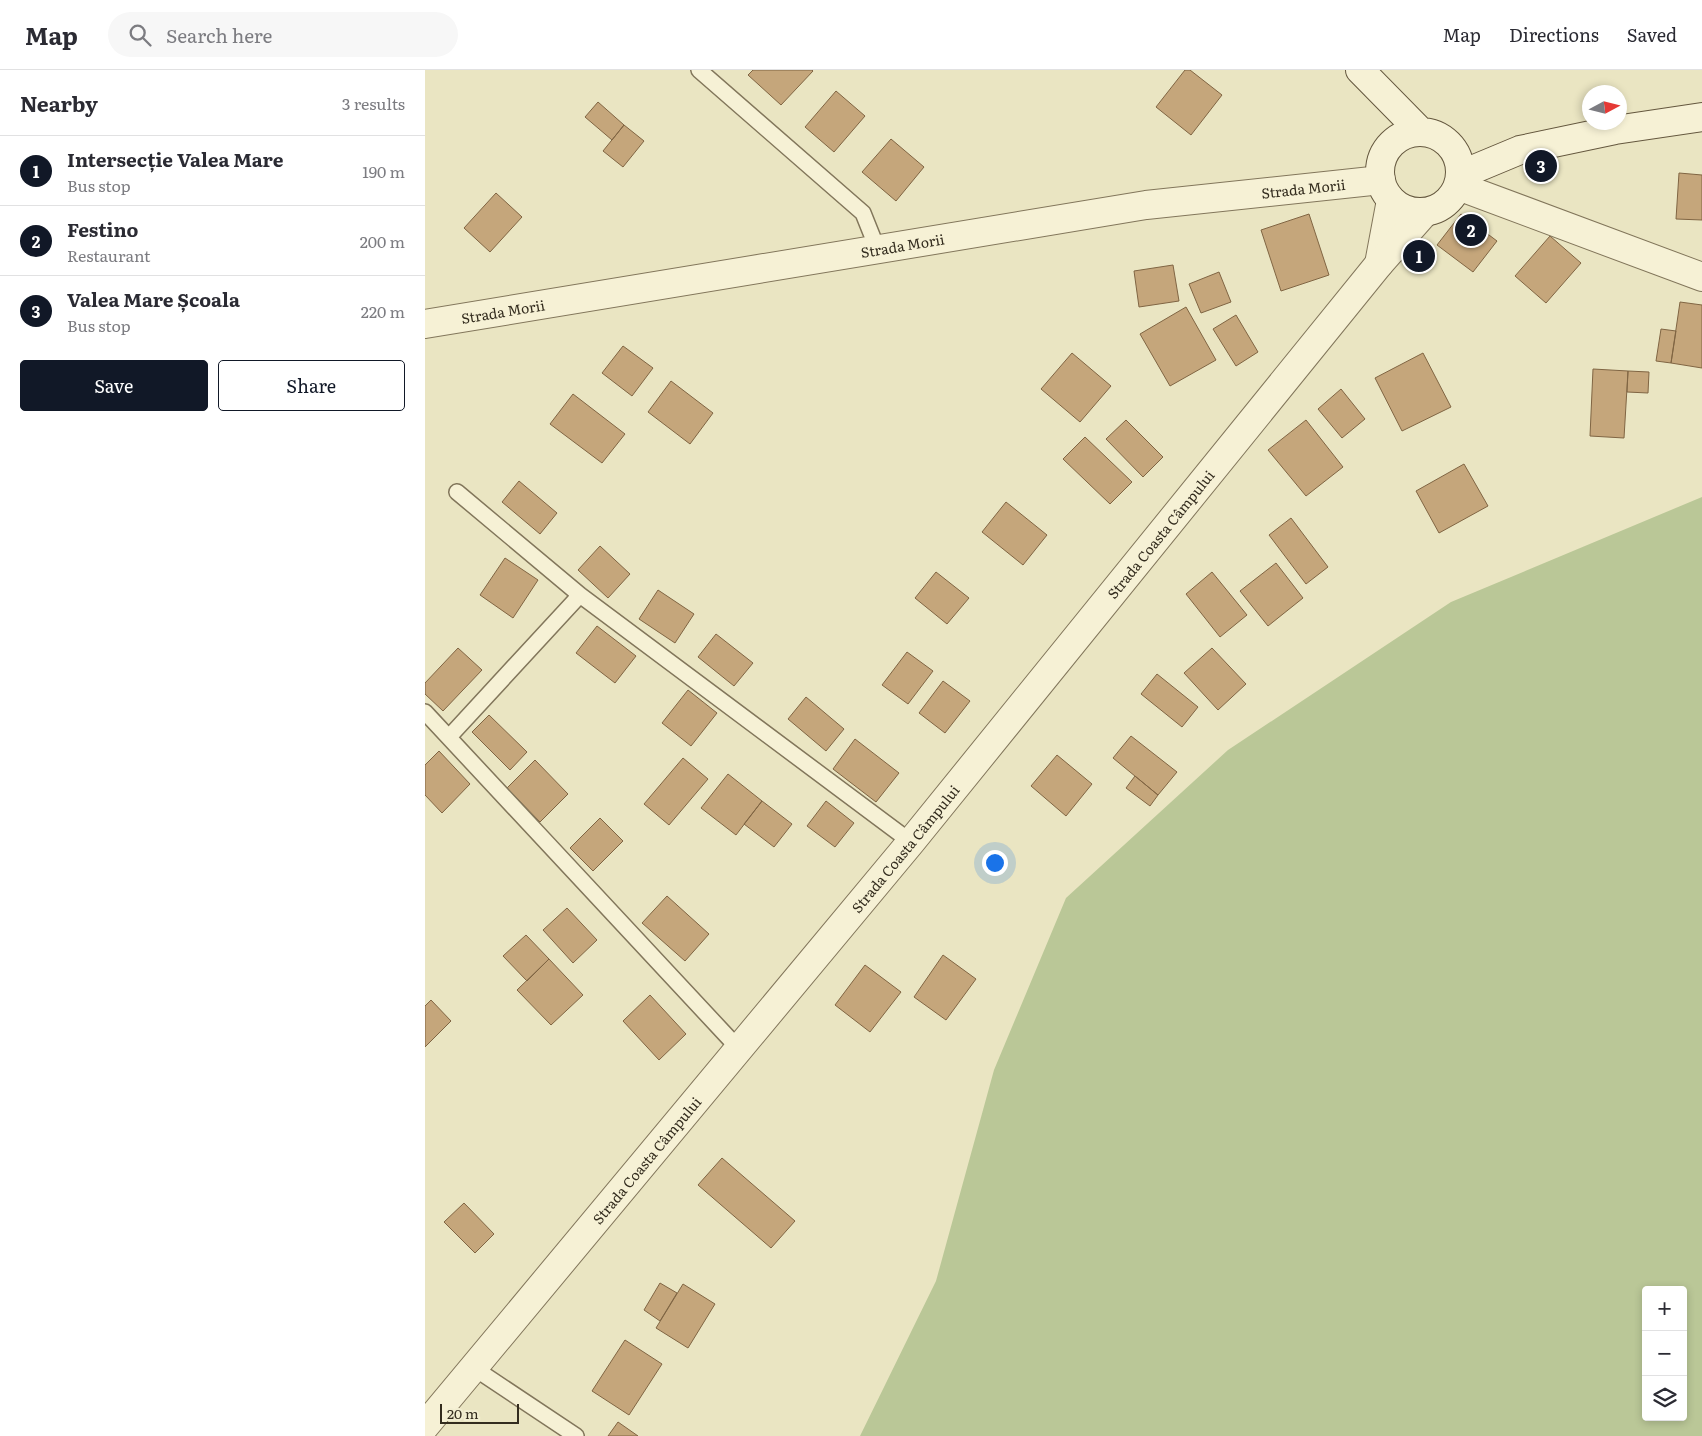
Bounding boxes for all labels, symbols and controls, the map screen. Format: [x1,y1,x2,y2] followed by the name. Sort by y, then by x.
[108,12,458,57] search box
[25,17,78,52] text: Map
[126,21,154,49] icon: search
[166,21,272,49] text: Search here
[1443,21,1481,48] text: Map
[1509,21,1599,48] text: Directions
[1627,21,1677,48] text: Saved
[1582,85,1627,130] north arrow
[20,87,98,118] text: Nearby
[342,91,405,115] text: 3 results
[67,145,283,173] text: Intersecție Valea Mare
[1525,147,1557,185] pin: 3
[33,159,39,183] text: 1
[362,159,405,183] text: 190 m
[67,173,131,197] text: Bus stop
[1260,174,1347,203] street label: Strada Morii
[1455,211,1487,249] pin: 2
[67,215,138,243] text: Festino
[859,228,946,262] street label: Strada Morii
[32,229,40,253] text: 2
[360,229,405,253] text: 200 m
[1403,237,1435,275] pin: 1
[67,243,151,267] text: Restaurant
[67,285,240,313] text: Valea Mare Școala
[460,294,547,328] street label: Strada Morii
[32,299,40,323] text: 3
[361,299,405,323] text: 220 m
[67,313,131,337] text: Bus stop
[20,360,208,411] button: Save
[218,360,405,411] button: Share
[1102,465,1219,603] street label: Strada Coasta Câmpului
[846,780,964,917] street label: Strada Coasta Câmpului
[982,850,1008,876] your location
[587,1092,705,1228] street label: Strada Coasta Câmpului
[1642,1286,1687,1421] map controls
[1642,1286,1687,1331] button: +
[1642,1331,1687,1376] button: −
[1642,1376,1687,1421] button: layers
[440,1401,519,1424] scale bar
[447,1403,479,1423] text: 20 m

